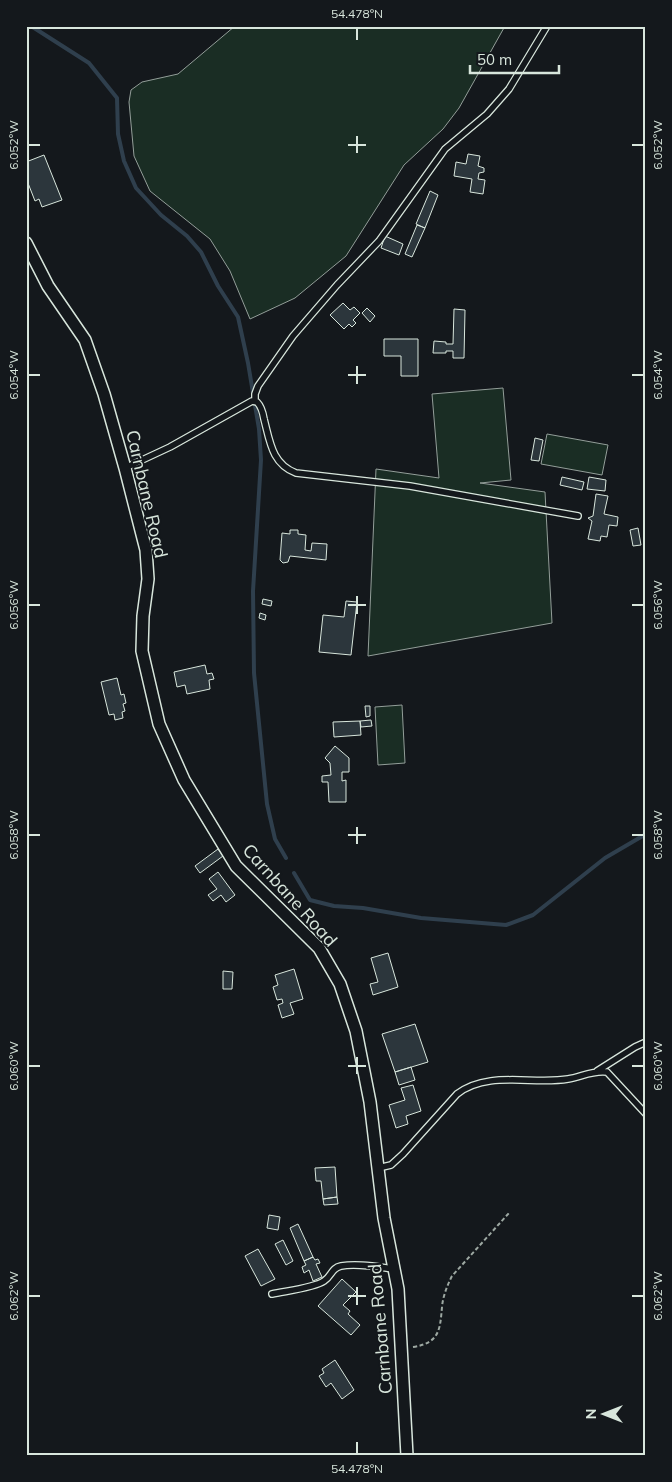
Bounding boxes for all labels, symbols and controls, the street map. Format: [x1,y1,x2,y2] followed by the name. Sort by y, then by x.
[331,6,383,21] text: 54.478°N
[470,42,558,74] scale bar
[477,50,512,69] text: 50 m
[6,120,21,170] text: 6.052°W
[650,120,665,170] text: 6.052°W
[6,350,21,400] text: 6.054°W
[650,350,665,400] text: 6.054°W
[121,428,173,560] street label: Carnbane Road
[6,580,21,630] text: 6.056°W
[650,580,665,630] text: 6.056°W
[6,810,21,860] text: 6.058°W
[650,810,665,860] text: 6.058°W
[238,839,342,951] street label: Carnbane Road
[6,1041,21,1091] text: 6.060°W
[650,1041,665,1091] text: 6.060°W
[363,1263,397,1395] street label: Carnbane Road
[6,1271,21,1321] text: 6.062°W
[650,1271,665,1321] text: 6.062°W
[580,1390,630,1440] north arrow
[582,1409,600,1419] text: N
[331,1461,383,1476] text: 54.478°N

